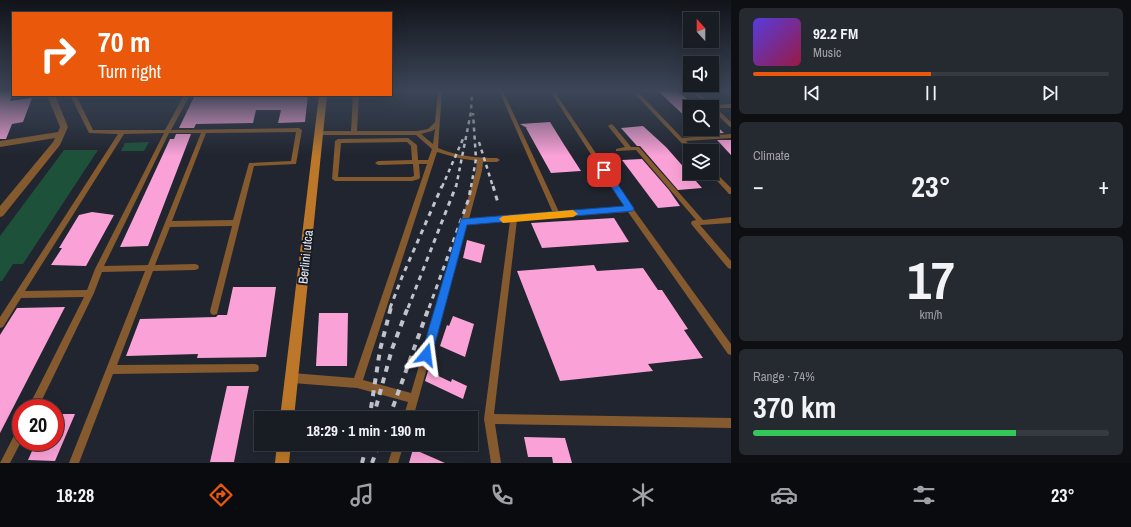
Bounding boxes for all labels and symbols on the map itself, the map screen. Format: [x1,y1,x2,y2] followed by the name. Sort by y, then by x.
[683,12,719,48] north arrow
[587,153,621,187] pin
[294,229,317,285] street label: Berlini utca
[405,334,447,376] position arrow
[12,399,64,451] speed limit sign: 20

